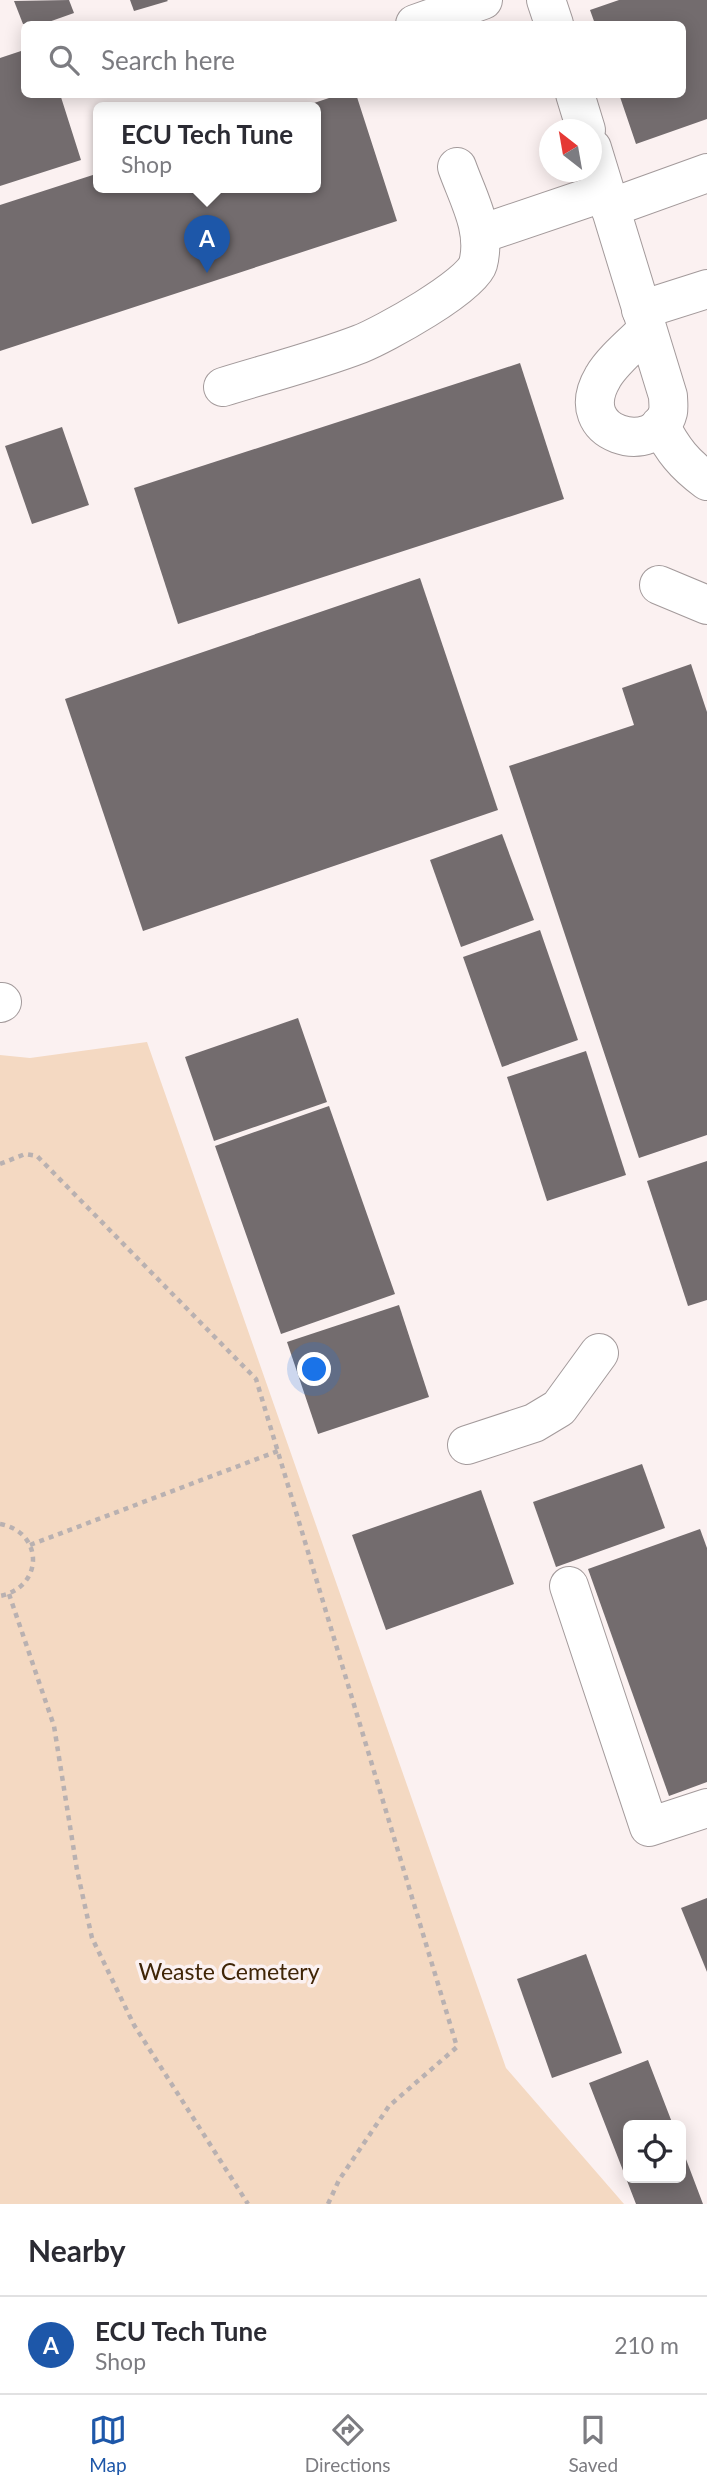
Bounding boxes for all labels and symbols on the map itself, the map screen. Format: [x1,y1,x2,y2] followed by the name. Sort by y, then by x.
[539,119,602,182] north arrow
[184,215,230,273] pin: A
[297,1352,331,1386] your location
[138,1957,320,1985] park label: Weaste Cemetery

